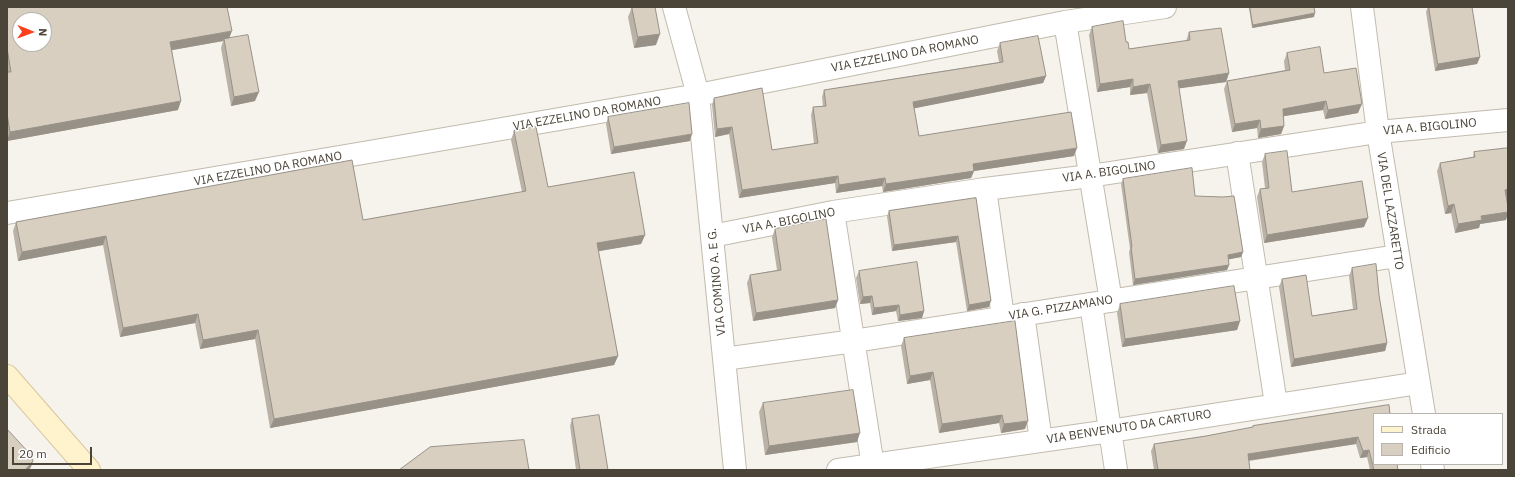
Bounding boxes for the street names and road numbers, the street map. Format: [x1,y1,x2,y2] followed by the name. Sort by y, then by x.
[830,33,980,75] street label: VIA EZZELINO DA ROMANO
[512,94,662,134] street label: VIA EZZELINO DA ROMANO
[1383,116,1477,138] street label: VIA A. BIGOLINO
[193,149,343,189] street label: VIA EZZELINO DA ROMANO
[1374,151,1406,271] street label: VIA DEL LAZZARETTO
[1062,158,1156,186] street label: VIA A. BIGOLINO
[742,205,836,237] street label: VIA A. BIGOLINO
[705,227,729,337] street label: VIA COMINO A. E G.
[1008,293,1114,323] street label: VIA G. PIZZAMANO
[1045,407,1213,447] street label: VIA BENVENUTO DA CARTURO

